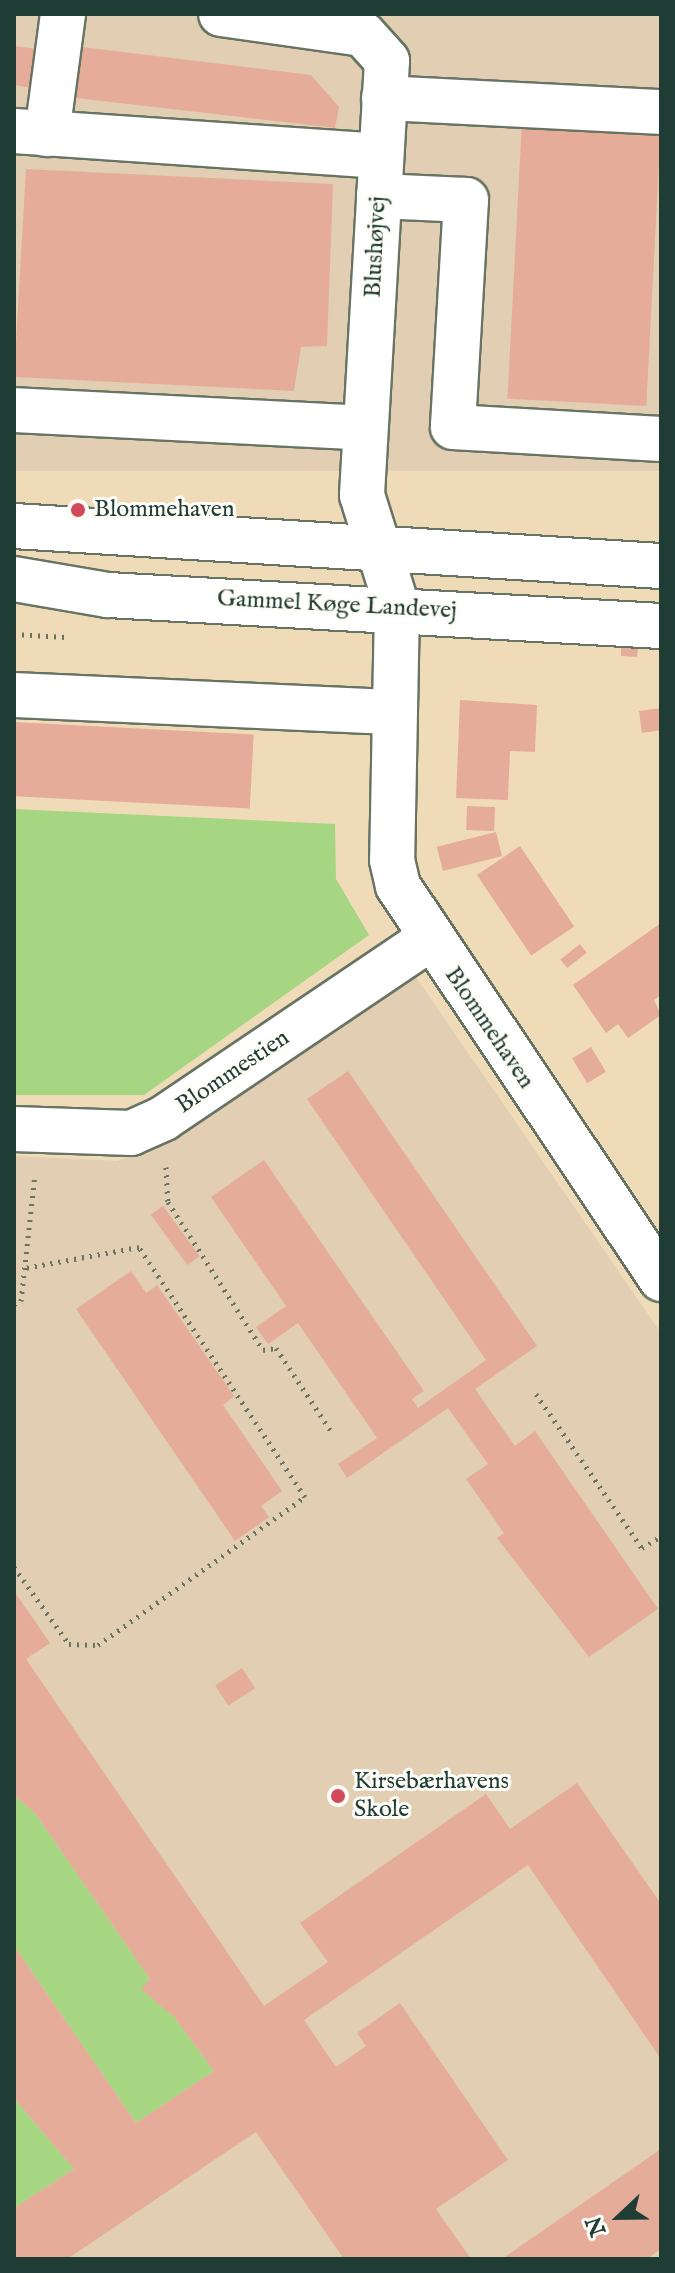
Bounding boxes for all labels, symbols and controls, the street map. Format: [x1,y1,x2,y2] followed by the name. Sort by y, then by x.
[359,195,393,299] street label: Blushøjvej
[94,496,234,524] place label: Blommehaven
[69,501,87,519] marker: Blommehaven
[216,584,458,626] street label: Gammel Køge Landevej
[438,962,540,1094] street label: Blommehaven
[171,1024,295,1120] street label: Blommestien
[354,1768,509,1824] place label: Kirsebærhavens Skole
[329,1787,347,1805] marker: Kirsebærhavens Skole
[579,2177,659,2257] north arrow
[580,2212,613,2240] text: N

